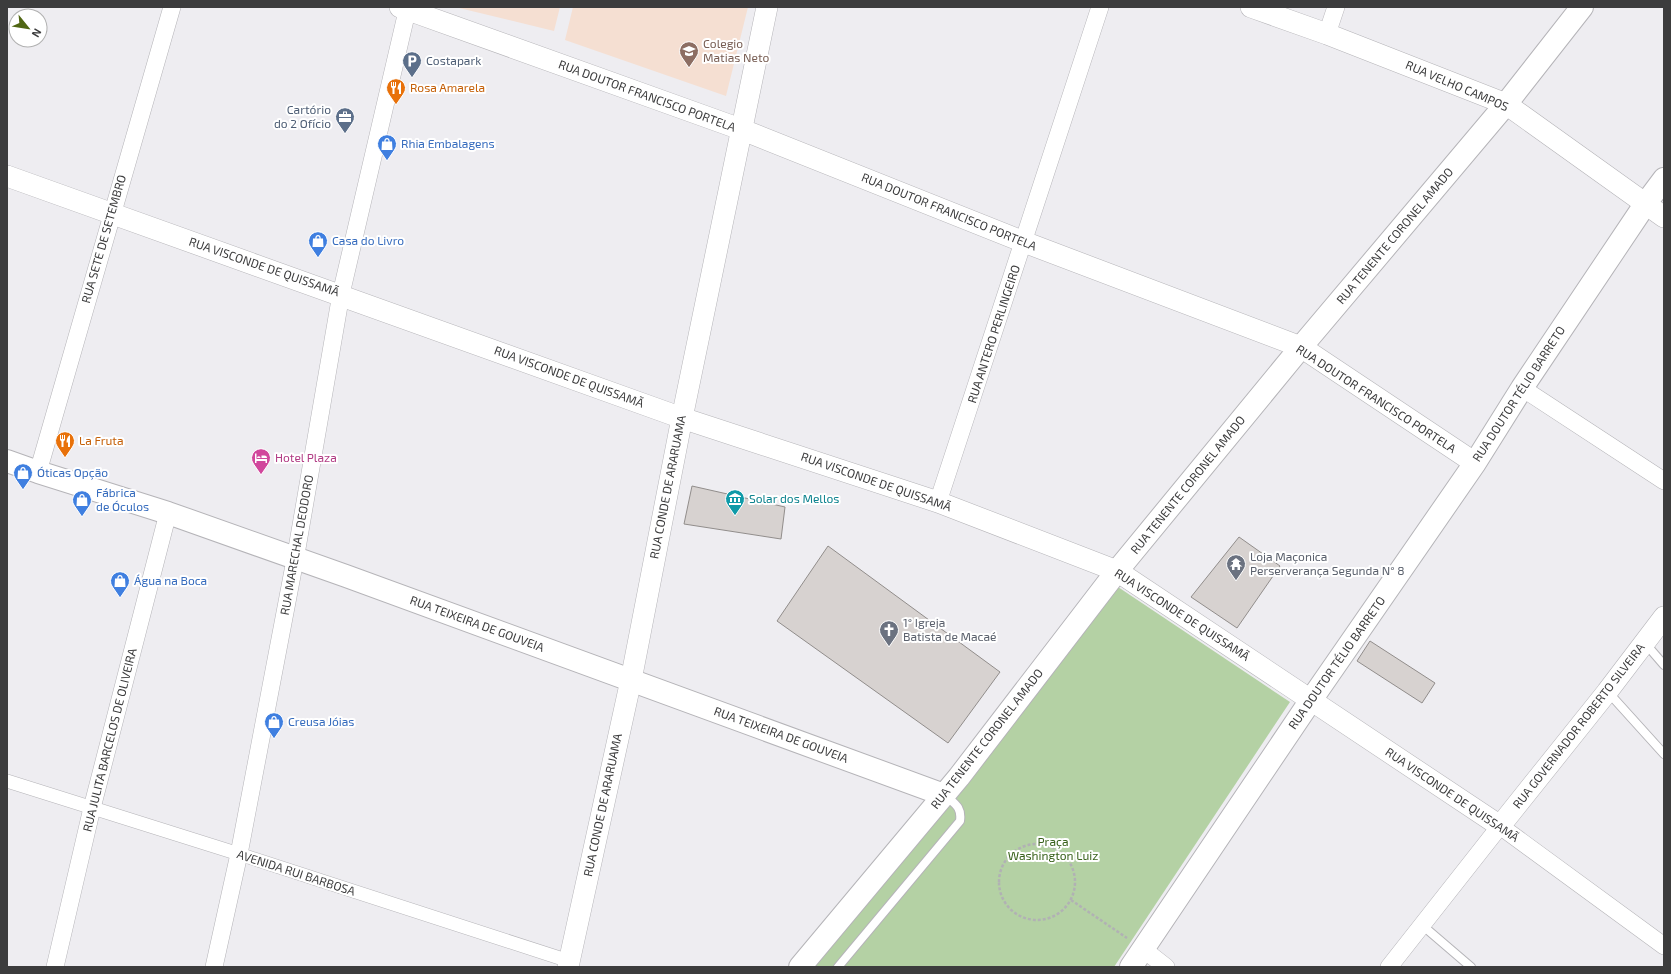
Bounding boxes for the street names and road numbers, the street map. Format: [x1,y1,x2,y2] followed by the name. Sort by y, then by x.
[557,56,738,134] street label: RUA DOUTOR FRANCISCO PORTELA
[1404,57,1511,113] street label: RUA VELHO CAMPOS
[1333,164,1455,306] street label: RUA TENENTE CORONEL AMADO
[860,169,1040,253] street label: RUA DOUTOR FRANCISCO PORTELA
[78,173,128,305] street label: RUA SETE DE SETEMBRO
[187,234,342,300] street label: RUA VISCONDE DE QUISSAMÃ
[964,263,1022,405] street label: RUA ANTERO PERLINGEIRO
[1469,323,1567,464] street label: RUA DOUTOR TÉLIO BARRETO
[1294,341,1460,455] street label: RUA DOUTOR FRANCISCO PORTELA
[492,342,647,411] street label: RUA VISCONDE DE QUISSAMÃ
[1127,412,1247,556] street label: RUA TENENTE CORONEL AMADO
[646,413,688,560] street label: RUA CONDE DE ARARUAMA
[799,449,954,515] street label: RUA VISCONDE DE QUISSAMÃ
[277,474,315,616] street label: RUA MARECHAL DEODORO
[1112,565,1253,664] street label: RUA VISCONDE DE QUISSAMÃ
[408,592,547,654] street label: RUA TEIXEIRA DE GOUVEIA
[1285,593,1387,731] street label: RUA DOUTOR TÉLIO BARRETO
[1509,640,1647,811] street label: RUA GOVERNADOR ROBERTO SILVEIRA
[79,646,139,833] street label: RUA JULITA BARCELOS DE OLIVEIRA
[927,666,1045,811] street label: RUA TENENTE CORONEL AMADO
[712,703,851,765] street label: RUA TEIXEIRA DE GOUVEIA
[580,731,624,878] street label: RUA CONDE DE ARARUAMA
[1383,744,1522,845] street label: RUA VISCONDE DE QUISSAMÃ
[235,846,358,898] street label: AVENIDA RUI BARBOSA

